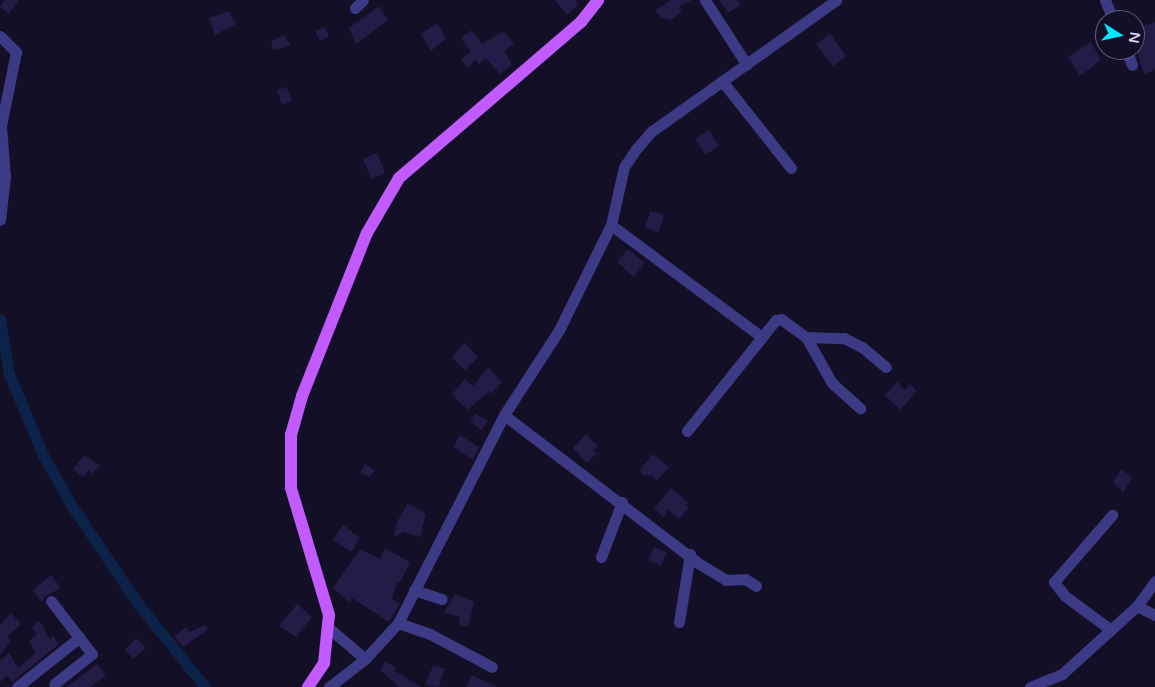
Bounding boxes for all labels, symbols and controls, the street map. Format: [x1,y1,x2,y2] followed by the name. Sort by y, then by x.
[1095,10,1145,60] north arrow
[1125,31,1144,45] text: N

